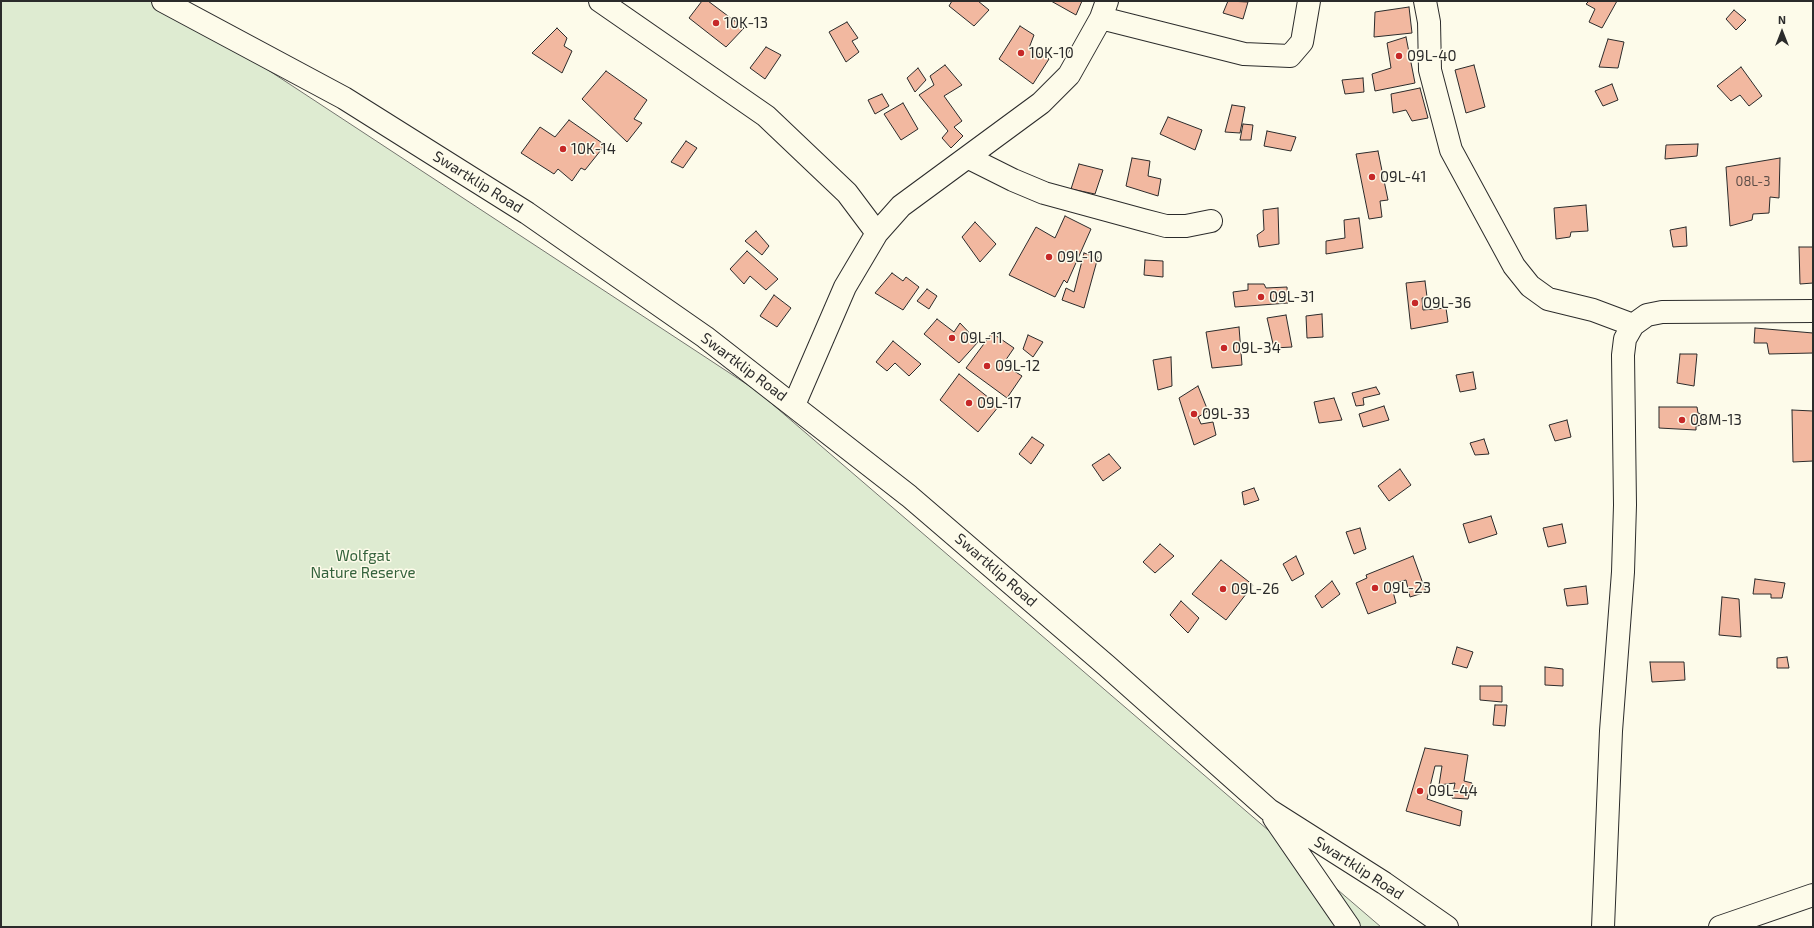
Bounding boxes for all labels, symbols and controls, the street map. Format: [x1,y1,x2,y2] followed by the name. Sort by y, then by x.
[1762,12,1802,52] north arrow
[1778,13,1786,26] text: N
[724,14,768,32] place label: 10K-13
[711,18,721,28] marker: 10K-13
[1029,44,1074,62] place label: 10K-10
[1407,47,1457,65] place label: 09L-40
[1016,48,1026,58] marker: 10K-10
[1394,51,1404,61] marker: 09L-40
[571,140,616,158] place label: 10K-14
[558,144,568,154] marker: 10K-14
[430,147,526,217] street label: Swartklip Road
[1380,168,1427,186] place label: 09L-41
[1367,172,1377,182] marker: 09L-41
[1736,174,1770,190] house number: 08L-3
[1057,248,1103,266] place label: 09L-10
[1044,252,1054,262] marker: 09L-10
[1269,288,1315,306] place label: 09L-31
[1256,292,1266,302] marker: 09L-31
[1423,294,1471,312] place label: 09L-36
[1410,298,1420,308] marker: 09L-36
[697,329,791,405] street label: Swartklip Road
[960,329,1003,347] place label: 09L-11
[947,333,957,343] marker: 09L-11
[1232,339,1281,357] place label: 09L-34
[1219,343,1229,353] marker: 09L-34
[995,357,1040,375] place label: 09L-12
[982,361,992,371] marker: 09L-12
[977,394,1022,412] place label: 09L-17
[964,398,974,408] marker: 09L-17
[1202,405,1250,423] place label: 09L-33
[1189,409,1199,419] marker: 09L-33
[1690,411,1742,429] place label: 08M-13
[1677,415,1687,425] marker: 08M-13
[951,529,1041,611] street label: Swartklip Road
[310,547,416,582] park label: Wolfgat Nature Reserve
[1383,579,1431,597] place label: 09L-23
[1231,580,1279,598] place label: 09L-26
[1370,583,1380,593] marker: 09L-23
[1218,584,1228,594] marker: 09L-26
[1428,782,1478,800] place label: 09L-44
[1415,786,1425,796] marker: 09L-44
[1311,832,1407,904] street label: Swartklip Road

